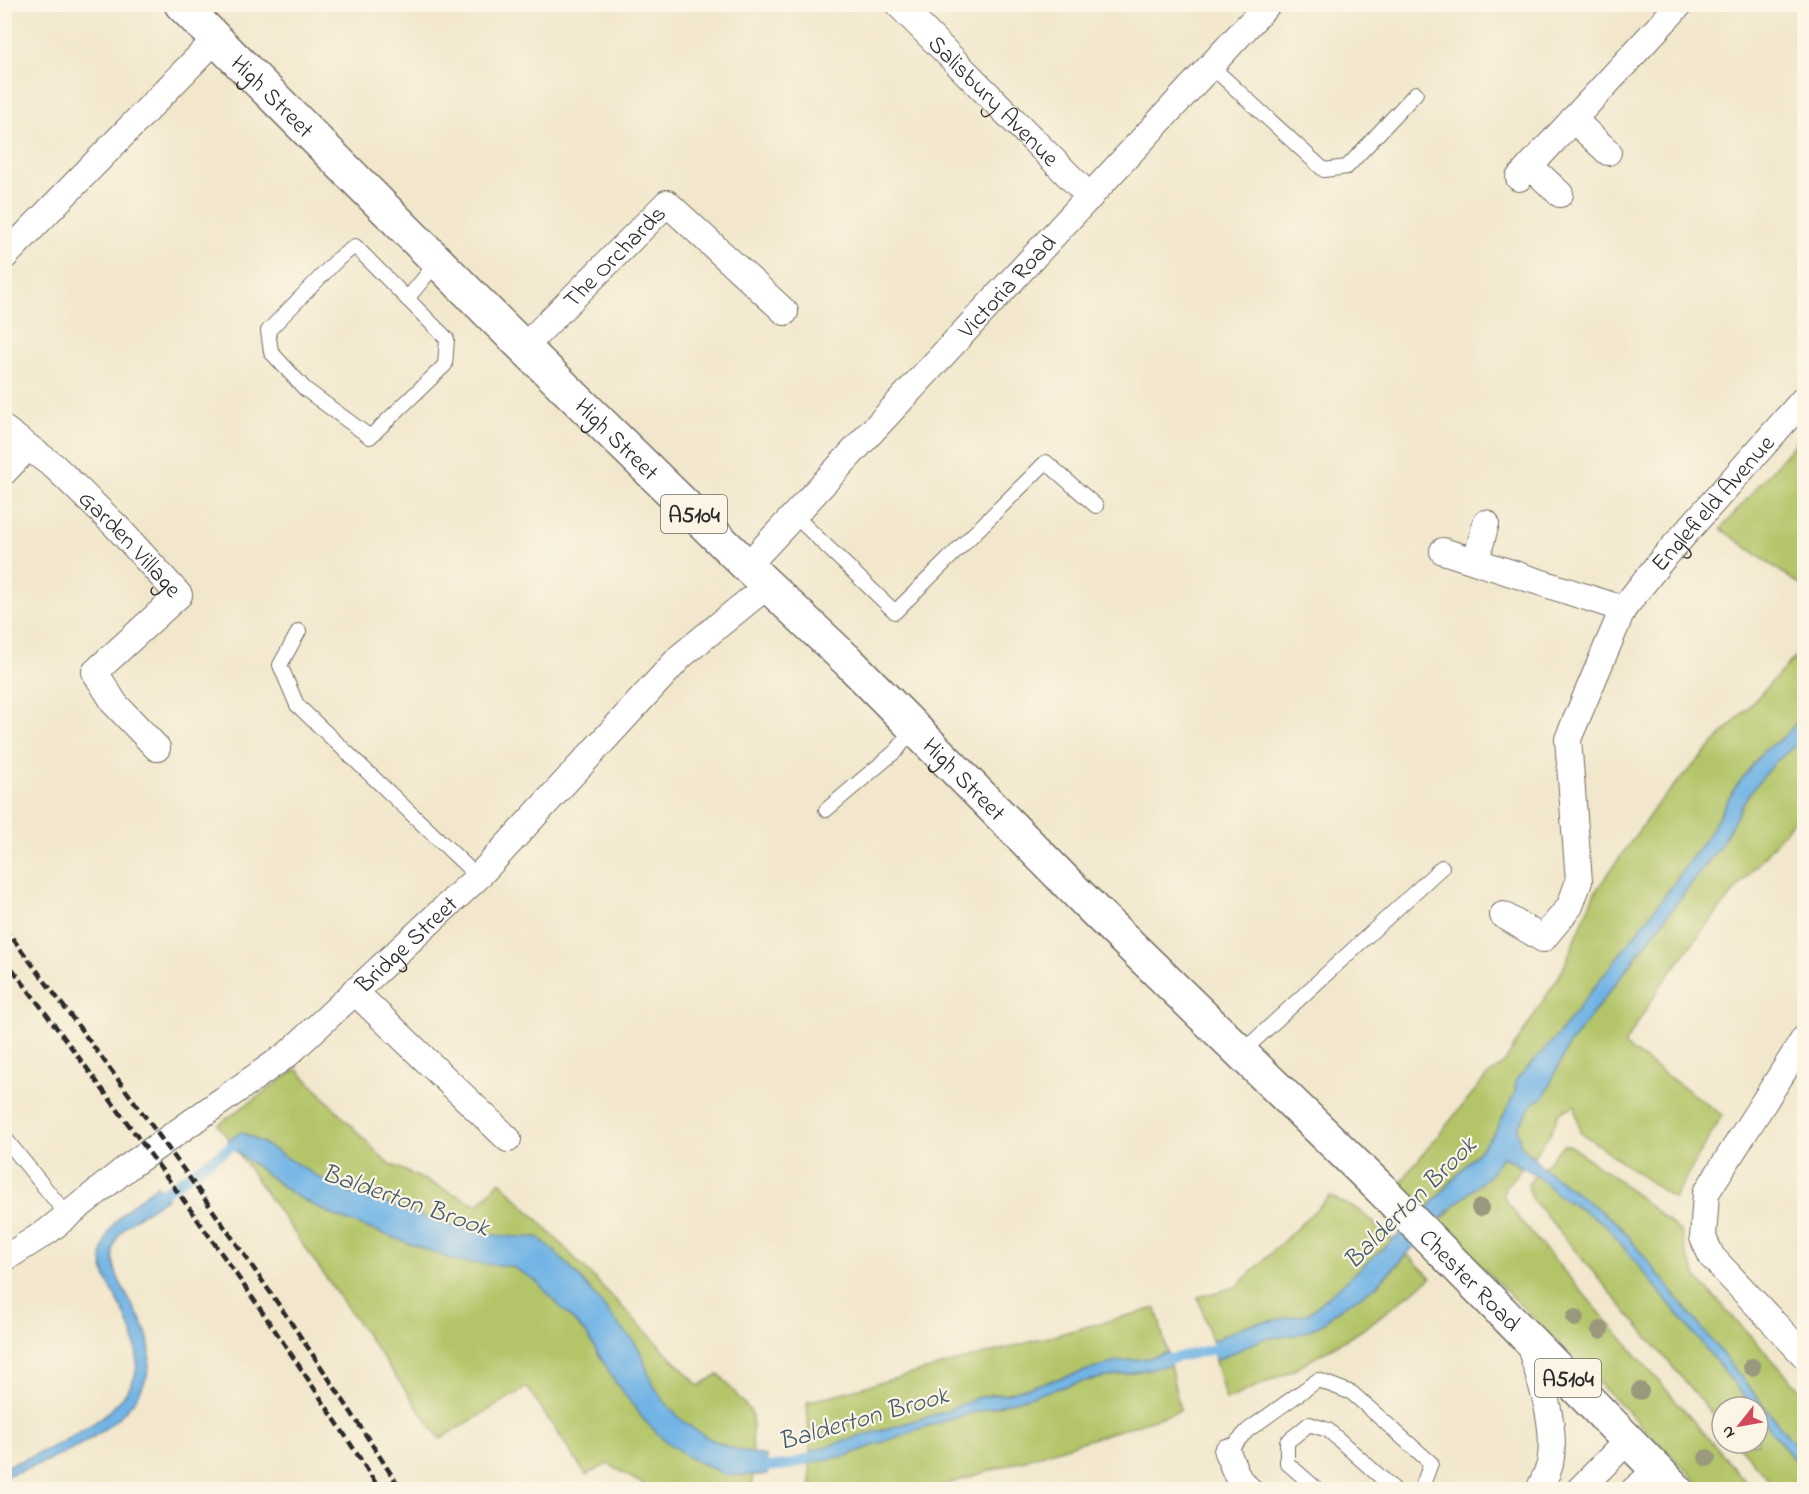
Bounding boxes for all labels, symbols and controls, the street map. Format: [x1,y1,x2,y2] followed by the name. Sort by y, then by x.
[918,28,1066,176] street label: Salisbury Avenue
[221,48,321,148] street label: High Street
[557,198,675,318] street label: The Orchards
[950,227,1066,348] street label: Victoria Road
[565,391,666,490] street label: High Street
[1644,428,1785,581] street label: Englefield Avenue
[69,483,189,607] street label: Garden Village
[661,495,727,533] road number: A5104
[913,731,1012,831] street label: High Street
[348,889,467,1003] street label: Bridge Street
[1336,1128,1488,1279] water label: Balderton Brook
[316,1155,495,1249] water label: Balderton Brook
[1410,1222,1528,1341] street label: Chester Road
[1535,1359,1601,1397] road number: A5104
[774,1377,955,1462] water label: Balderton Brook
[1710,1395,1770,1455] north arrow
[1716,1421,1742,1443] text: N

